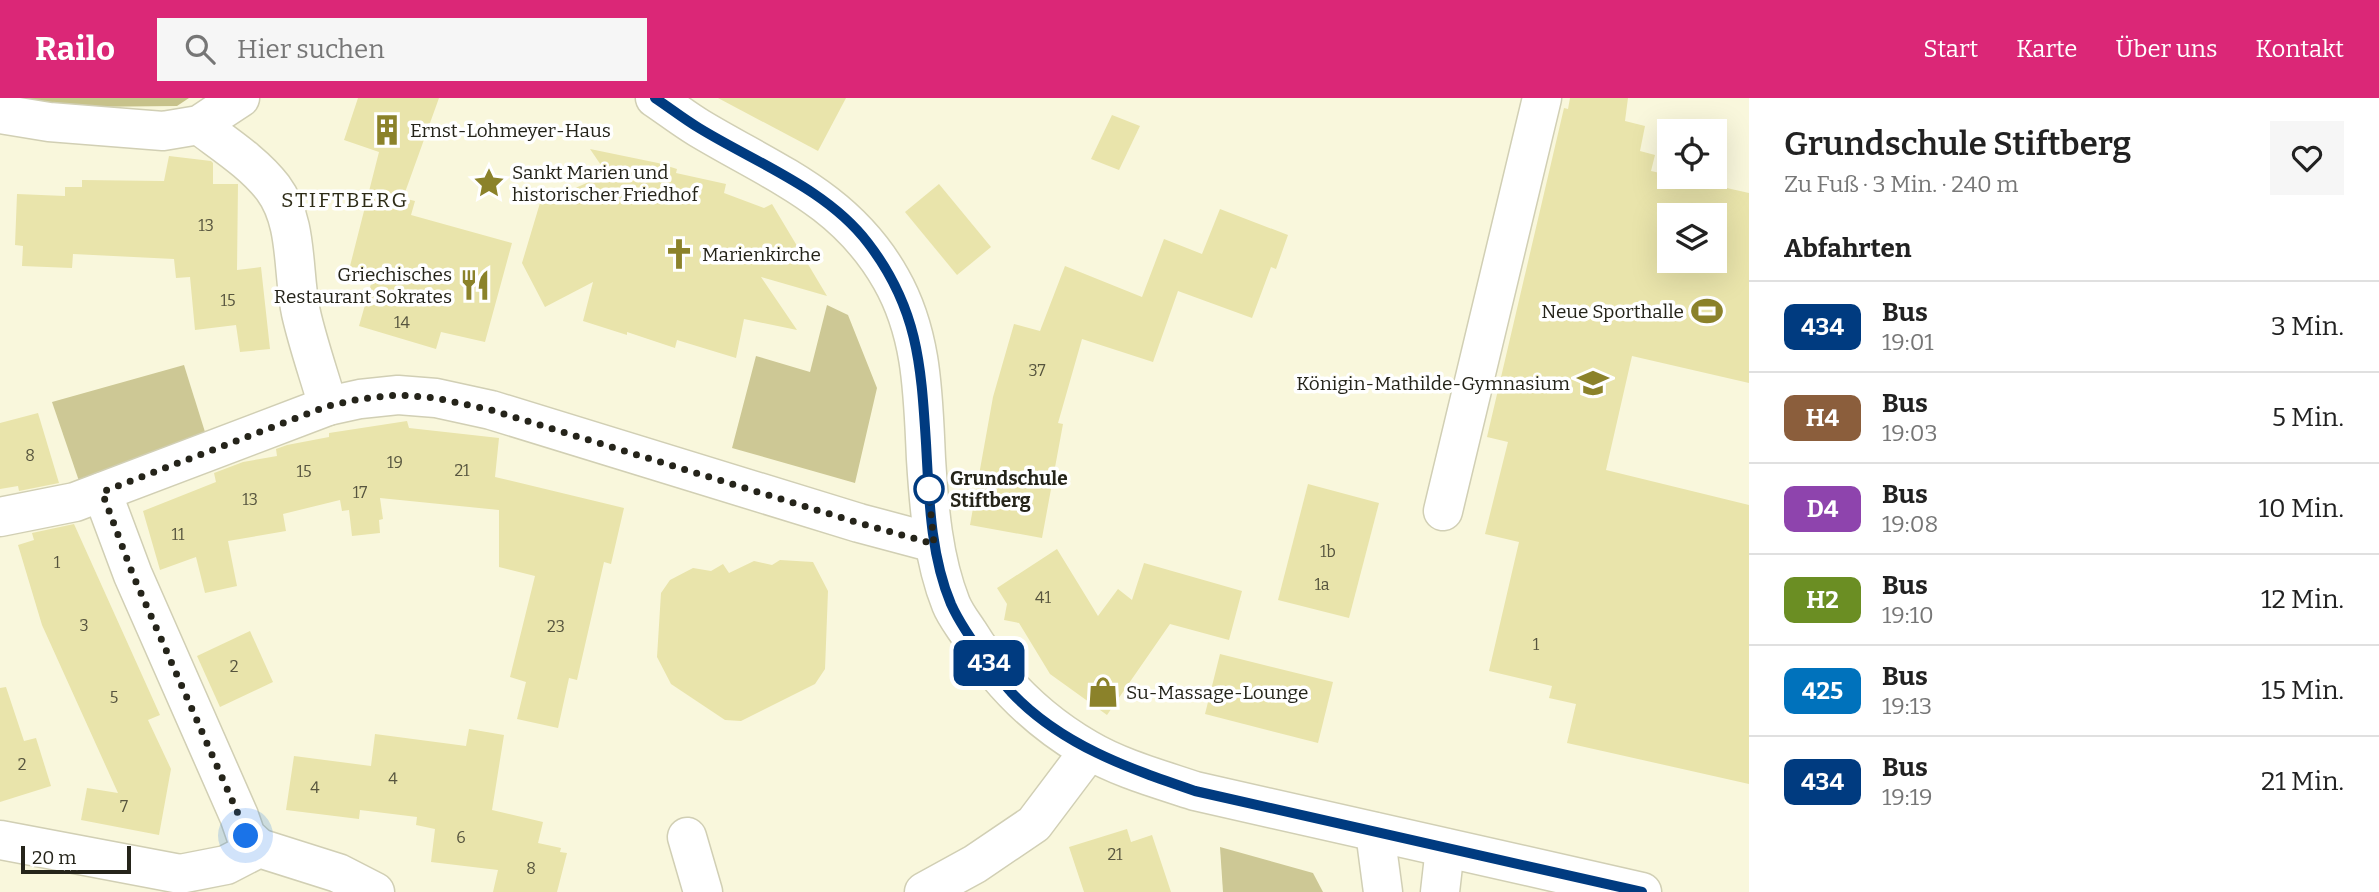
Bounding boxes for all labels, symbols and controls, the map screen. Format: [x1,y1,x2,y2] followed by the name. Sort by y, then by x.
[157,18,647,81] search box
[35,29,115,69] text: Railo
[181,30,219,68] icon: search
[237,34,385,65] text: Hier suchen
[1923,35,1978,63] text: Start
[2016,35,2078,63] text: Karte
[2116,35,2218,63] text: Über uns
[2256,35,2344,63] text: Kontakt
[370,113,404,147] building icon: Ernst-Lohmeyer-Haus
[410,119,611,142] place label: Ernst-Lohmeyer-Haus
[1657,119,1727,273] map controls
[1657,119,1727,189] button: locate
[2270,121,2344,195] button: heart
[1784,124,2131,164] text: Grundschule Stiftberg
[512,161,699,206] place label: Sankt Marien und historischer Friedhof
[472,166,506,200] place icon: Sankt Marien und historischer Friedhof
[1784,170,2018,198] text: Zu Fuß · 3 Min. · 240 m
[281,187,409,213] district label: STIFTBERG
[1657,203,1727,273] button: layers
[198,216,214,235] house number: 13
[1784,233,1911,264] text: Abfahrten
[662,237,696,271] church icon: Marienkirche
[702,243,821,266] place label: Marienkirche
[274,263,452,308] place label: Griechisches Restaurant Sokrates
[458,268,492,302] restaurant icon: Griechisches Restaurant Sokrates
[220,291,236,310] house number: 15
[1690,294,1724,328] sports icon: Neue Sporthalle
[1882,297,1928,328] text: Bus
[1541,300,1684,323] place label: Neue Sporthalle
[2271,311,2344,342] text: 3 Min.
[394,313,411,332] house number: 14
[1801,313,1844,341] text: 434
[1882,328,1934,356] text: 19:01
[1028,361,1046,380] house number: 37
[1576,366,1610,400] school or university icon: Königin-Mathilde-Gymnasium
[1296,372,1570,395] place label: Königin-Mathilde-Gymnasium
[1882,388,1928,419] text: Bus
[2272,402,2344,433] text: 5 Min.
[1806,404,1839,432] text: H4
[1882,419,1938,447] text: 19:03
[25,446,35,465] house number: 8
[387,453,403,472] house number: 19
[454,461,470,480] house number: 21
[296,462,312,481] house number: 15
[950,467,1068,512] place label: Grundschule Stiftberg
[914,474,944,504] marker: Grundschule Stiftberg
[1882,479,1928,510] text: Bus
[353,483,367,502] house number: 17
[242,490,258,509] house number: 13
[2259,493,2344,524] text: 10 Min.
[1807,495,1838,523] text: D4
[1882,510,1938,538] text: 19:08
[172,525,185,544] house number: 11
[1320,542,1336,561] house number: 1b
[54,553,61,572] house number: 1
[1882,570,1928,601] text: Bus
[1314,575,1330,594] house number: 1a
[2261,584,2344,615] text: 12 Min.
[1806,586,1839,614] text: H2
[1035,588,1051,607] house number: 41
[1882,601,1934,629] text: 19:10
[79,616,89,635] house number: 3
[547,617,565,636] house number: 23
[1533,635,1540,654] house number: 1
[949,640,1029,686] line badge: 434
[967,649,1011,677] text: 434
[230,657,238,676] house number: 2
[1882,661,1928,692] text: Bus
[1086,675,1120,709] shop icon: Su-Massage-Lounge
[2261,675,2344,706] text: 15 Min.
[1802,677,1843,705] text: 425
[1126,681,1308,704] place label: Su-Massage-Lounge
[110,688,118,707] house number: 5
[1882,692,1932,720] text: 19:13
[1882,752,1928,783] text: Bus
[18,755,26,774] house number: 2
[2261,766,2344,797] text: 21 Min.
[1801,768,1844,796] text: 434
[388,769,398,788] house number: 4
[310,778,320,797] house number: 4
[1882,783,1933,811] text: 19:19
[120,797,128,816] house number: 7
[228,818,263,853] your location
[456,828,466,847] house number: 6
[21,843,131,875] scale bar
[1107,845,1123,864] house number: 21
[32,846,76,869] text: 20 m
[526,859,536,878] house number: 8

